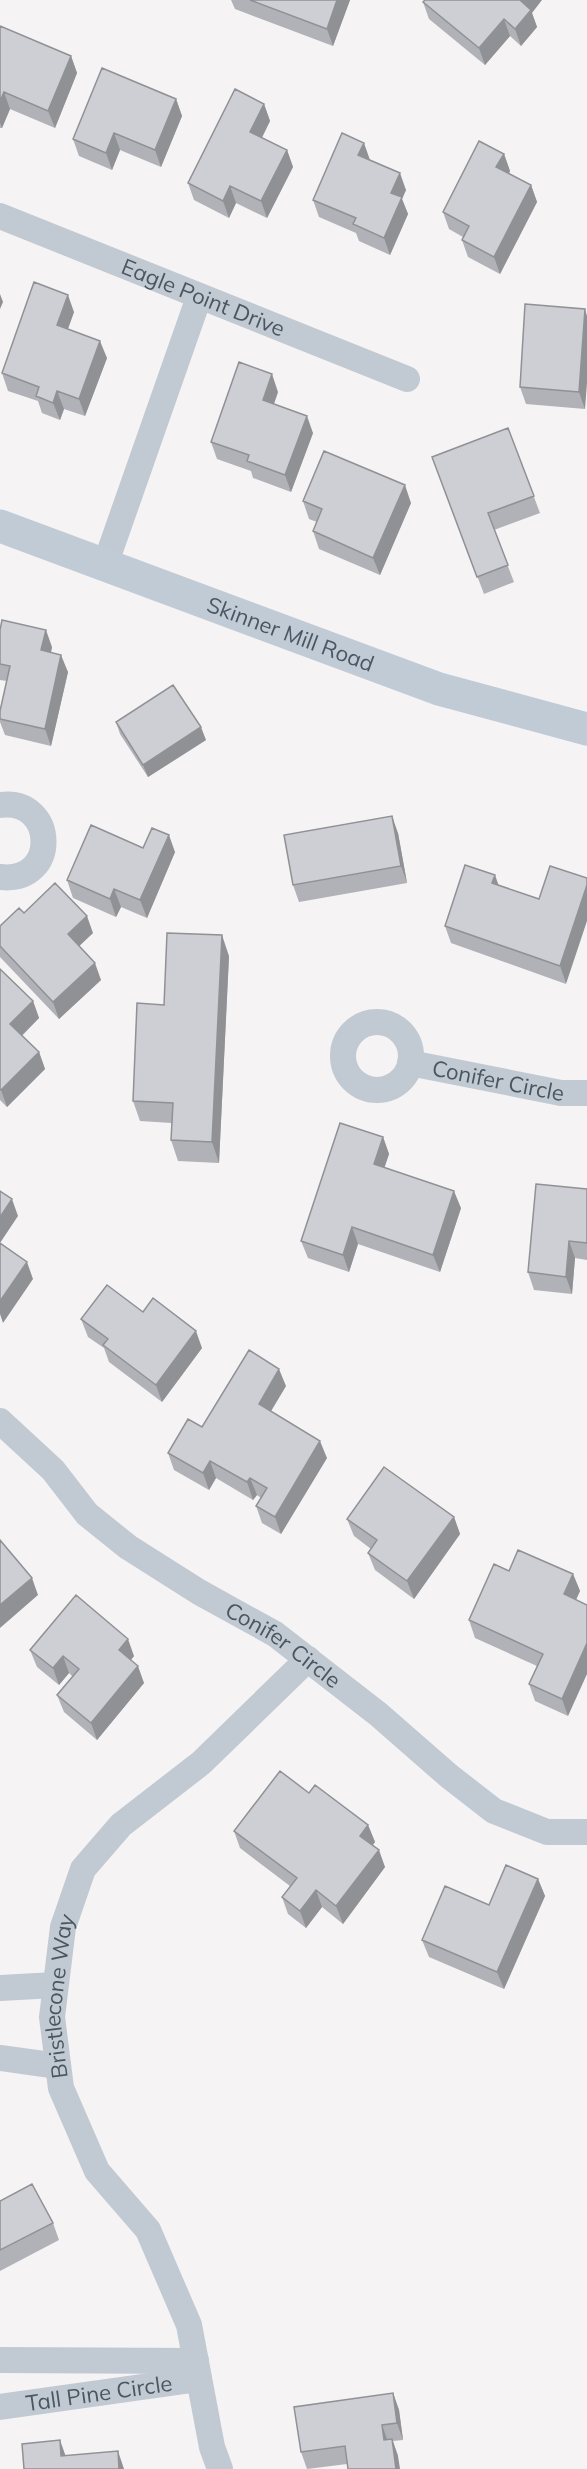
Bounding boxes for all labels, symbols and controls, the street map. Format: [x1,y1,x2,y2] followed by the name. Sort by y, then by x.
[118,252,289,343] street label: Eagle Point Drive
[203,590,378,678] street label: Skinner Mill Road
[430,1054,567,1107] street label: Conifer Circle
[221,1595,347,1694] street label: Conifer Circle
[38,1910,81,2080] street label: Bristlecone Way
[24,2369,174,2417] street label: Tall Pine Circle

